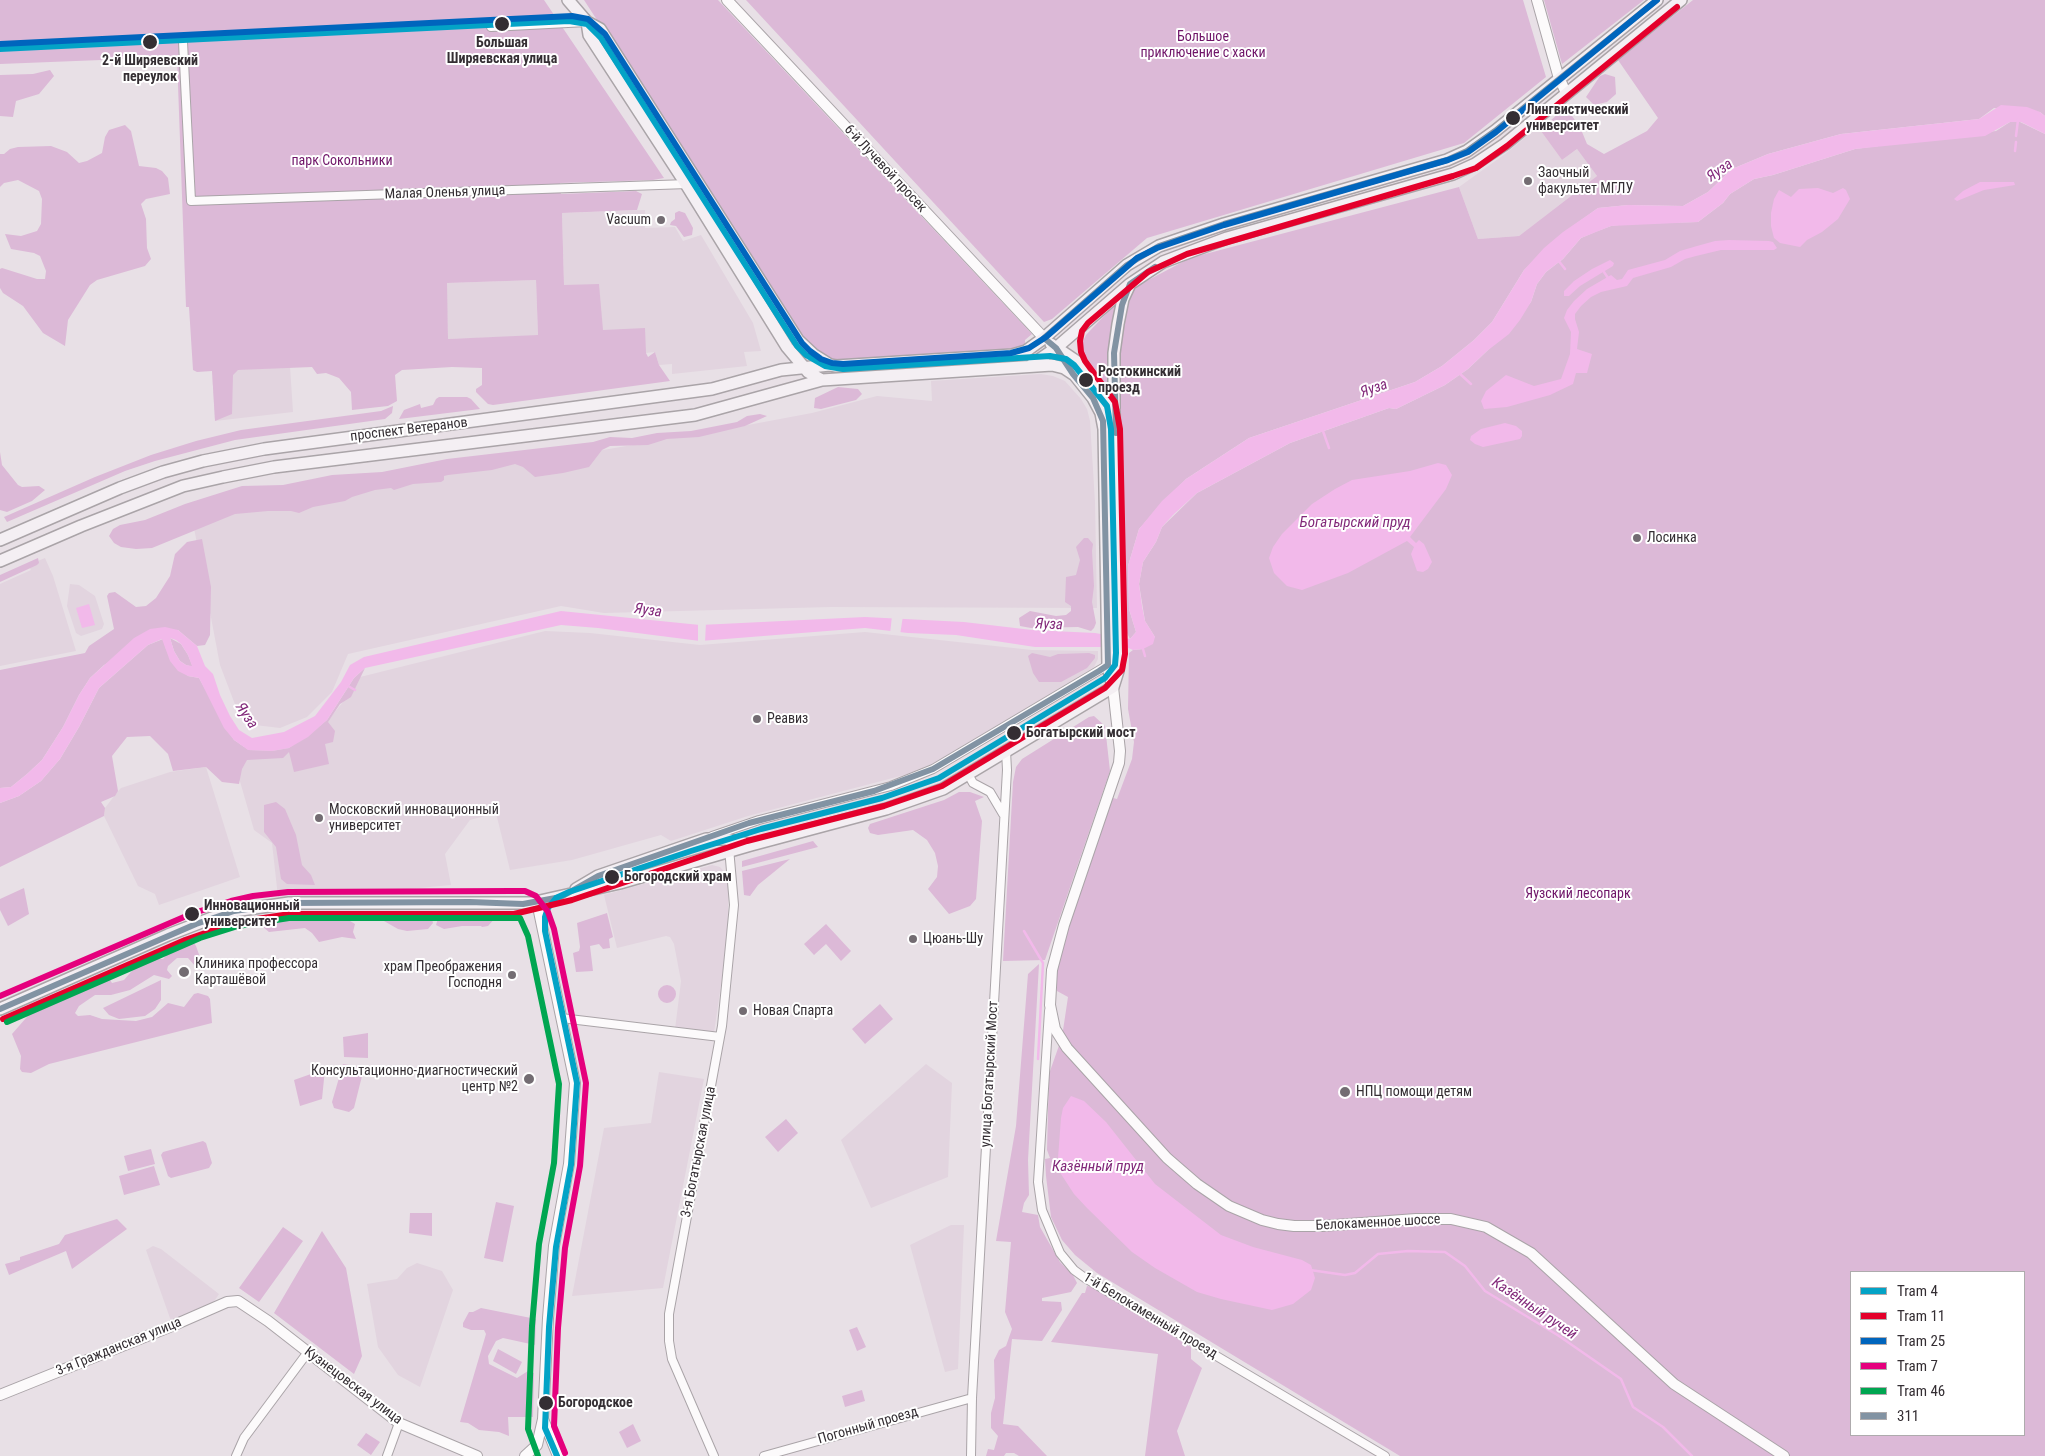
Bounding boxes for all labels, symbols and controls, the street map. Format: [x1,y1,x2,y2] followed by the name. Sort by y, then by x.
[493,15,511,33] marker: Большая Ширяевская улица
[1140,29,1266,62] park label: Большое приключение с хаски
[141,33,159,51] marker: 2-й Ширяевский переулок
[447,35,557,68] place label: Большая Ширяевская улица
[102,53,198,85] place label: 2-й Ширяевский переулок
[1526,102,1629,134] place label: Лингвистический университет
[1504,109,1522,127] marker: Лингвистический университет
[840,122,930,216] street label: 6-й Лучевой просек
[291,153,393,169] park label: парк Сокольники
[1703,156,1737,186] water label: Яуза
[1538,165,1633,198] place label: Заочный факультет МГЛУ
[1522,175,1534,187] marker: Заочный факультет МГЛУ
[384,182,506,204] street label: Малая Оленья улица
[606,212,651,228] place label: Vacuum
[655,214,667,226] marker: Vacuum
[1098,364,1181,397] place label: Ростокинский проезд
[1077,371,1095,389] marker: Ростокинский проезд
[1358,376,1390,402] water label: Яуза
[349,414,469,446] street label: проспект Ветеранов
[1300,514,1410,532] water label: Богатырский пруд
[1647,530,1697,546] place label: Лосинка
[1631,532,1643,544] marker: Лосинка
[633,600,663,622] water label: Яуза
[1035,616,1063,634] water label: Яуза
[231,699,261,733] water label: Яуза
[767,711,808,727] place label: Реавиз
[751,713,763,725] marker: Реавиз
[1005,724,1023,742] marker: Богатырский мост
[1026,725,1136,741] place label: Богатырский мост
[329,802,499,834] place label: Московский инновационный университет
[313,812,325,824] marker: Московский инновационный университет
[603,868,621,886] marker: Богородский храм
[624,869,732,885] place label: Богородский храм
[1525,886,1631,902] park label: Яузский лесопарк
[204,898,300,930] place label: Инновационный университет
[183,905,201,923] marker: Инновационный университет
[923,931,983,947] place label: Цюань-Шу
[907,933,919,945] marker: Цюань-Шу
[195,956,318,989] place label: Клиника профессора Карташёвой
[384,959,502,992] place label: храм Преображения Господня
[177,965,191,979] marker: Клиника профессора Карташёвой
[506,969,518,981] marker: храм Преображения Господня
[978,1000,1002,1148] street label: улица Богатырский Мост
[753,1003,833,1019] place label: Новая Спарта
[737,1005,749,1017] marker: Новая Спарта
[311,1063,518,1096] place label: Консультационно-диагностический центр №2
[522,1072,536,1086] marker: Консультационно-диагностический центр №2
[1356,1084,1472,1100] place label: НПЦ помощи детям
[678,1085,720,1219] street label: 3-я Богатырская улица
[1338,1085,1352,1099] marker: НПЦ помощи детям
[1052,1158,1144,1176] water label: Казённый пруд
[1315,1211,1441,1235] street label: Белокаменное шоссе
[1080,1269,1220,1363] street label: 1-й Белокаменный проезд
[1850,1271,2025,1436] legend
[1488,1274,1580,1344] water label: Казённый ручей
[1897,1282,1938,1300] text: Tram 4
[1897,1307,1945,1325] text: Tram 11
[54,1314,184,1380] street label: 3-я Гражданская улица
[1897,1332,1945,1350] text: Tram 25
[301,1344,405,1428] street label: Кузнецовская улица
[1897,1357,1938,1375] text: Tram 7
[1897,1382,1945,1400] text: Tram 46
[537,1394,555,1412] marker: Богородское
[558,1395,633,1411] place label: Богородское
[816,1404,920,1448] street label: Погонный проезд
[1897,1407,1919,1425] text: 311

